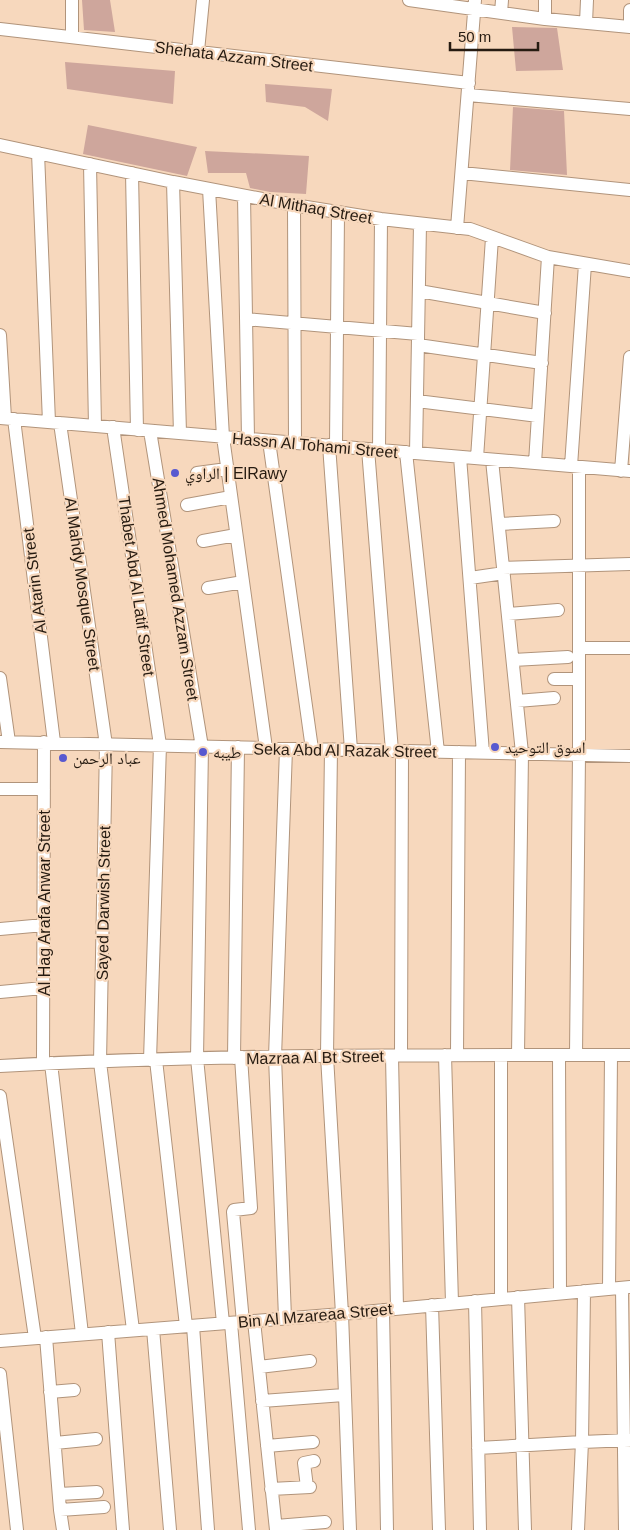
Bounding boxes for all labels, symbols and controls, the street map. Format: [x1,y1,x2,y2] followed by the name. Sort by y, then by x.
[450,20,538,52] scale bar
[458,28,491,45] text: 50 m
[154,38,315,75] street label: Shehata Azzam Street
[258,190,374,227] street label: Al Mithaq Street
[232,430,399,461] street label: Hassn Al Tohami Street
[185,465,287,486] place label: الراوي | ElRawy
[169,467,181,479] marker: الراوي | ElRawy
[149,476,202,703] street label: Ahmed Mohamed Azzam Street
[115,495,158,678] street label: Thabet Abd Al Latif Street
[62,496,103,673] street label: Al Mahdy Mosque Street
[19,526,49,635] street label: Al Atarin Street
[505,739,586,758] place label: اسوق التوحيد
[253,740,437,761] street label: Seka Abd Al Razak Street
[489,741,501,753] marker: اسوق التوحيد
[213,744,241,761] place label: طيبه
[197,746,209,758] marker: طيبه
[73,750,141,769] place label: عباد الرحمن
[57,752,69,764] marker: عباد الرحمن
[36,810,53,996] street label: Al Hag Arafa Anwar Street
[94,825,113,981] street label: Sayed Darwish Street
[246,1048,385,1067] street label: Mazraa Al Bt Street
[237,1300,393,1331] street label: Bin Al Mzareaa Street

